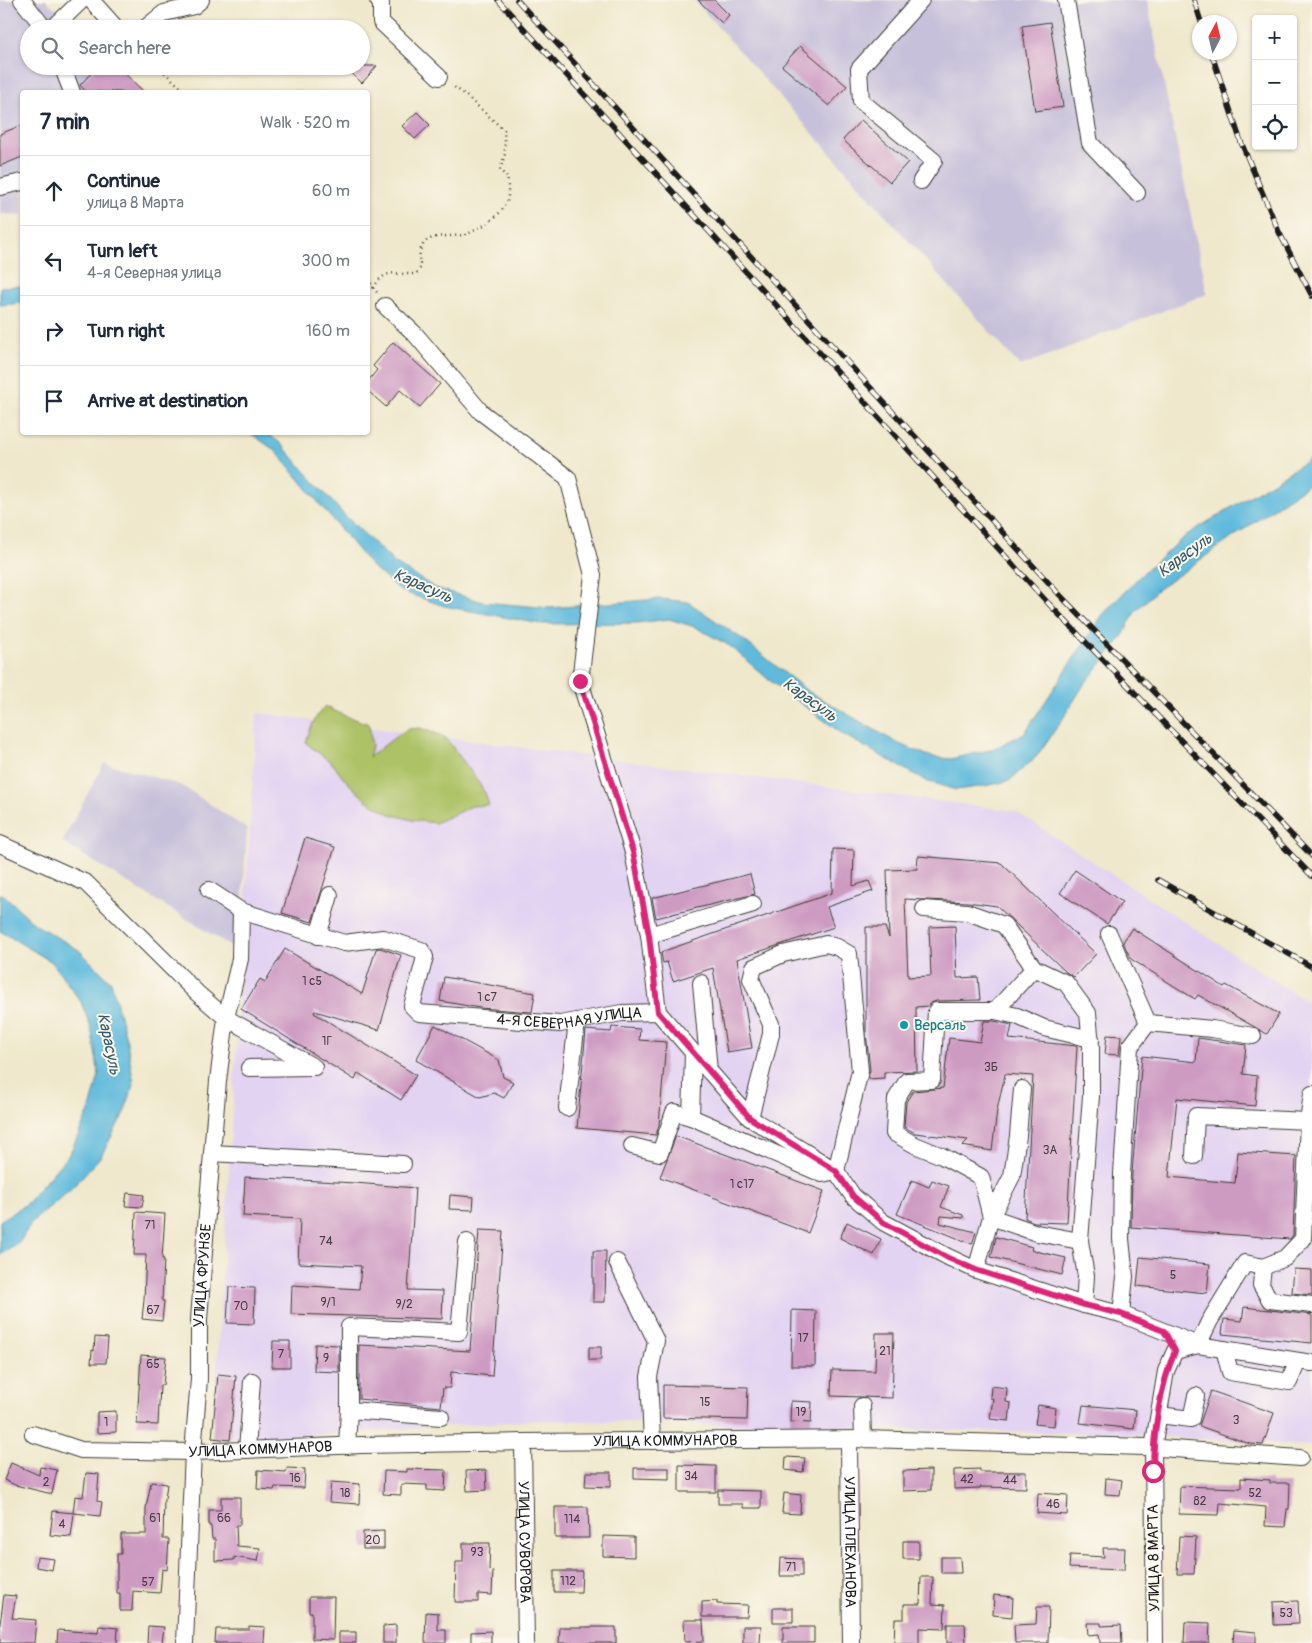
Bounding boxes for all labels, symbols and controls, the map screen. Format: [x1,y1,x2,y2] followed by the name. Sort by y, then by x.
[1192,15,1237,60] north arrow
[1252,15,1297,150] map controls
[1252,15,1297,60] button: +
[20,20,370,75] search box
[38,34,66,62] icon: search
[78,36,171,60] text: Search here
[1252,60,1297,105] button: −
[1252,105,1297,150] button: locate
[40,109,90,136] text: 7 min
[260,113,350,133] text: Walk · 520 m
[87,169,160,193] text: Continue
[40,177,68,205] icon: ahead
[312,181,350,201] text: 60 m
[87,193,184,213] text: улица 8 Марта
[87,239,157,263] text: Turn left
[40,247,68,275] icon: left
[302,251,350,271] text: 300 m
[87,263,221,283] text: 4-я Северная улица
[40,317,68,345] icon: right
[87,319,165,343] text: Turn right
[306,321,350,341] text: 160 m
[40,387,68,415] icon: arrive
[87,389,248,413] text: Arrive at destination
[1154,528,1217,581] water label: Карасуль
[390,564,456,608] water label: Карасуль
[569,670,592,693] route end
[779,674,842,727] water label: Карасуль
[302,974,322,989] house number: 1 с5
[477,990,498,1005] house number: 1 с7
[496,1003,642,1034] street label: 4-Я СЕВЕРНАЯ УЛИЦА
[93,1011,125,1077] water label: Карасуль
[914,1016,966,1035] place label: Версаль
[898,1019,910,1031] marker: Версаль
[322,1034,332,1049] house number: 1Г
[984,1060,998,1075] house number: 3Б
[1043,1143,1057,1158] house number: 3А
[730,1177,755,1192] house number: 1 с17
[144,1218,156,1233] house number: 71
[190,1223,216,1327] street label: УЛИЦА ФРУНЗЕ
[319,1234,333,1249] house number: 74
[1170,1268,1176,1283] house number: 5
[320,1295,336,1310] house number: 9/1
[395,1297,413,1312] house number: 9/2
[234,1299,248,1314] house number: 70
[146,1303,160,1318] house number: 67
[797,1331,809,1346] house number: 17
[879,1344,891,1359] house number: 21
[278,1347,285,1362] house number: 7
[323,1351,329,1366] house number: 9
[146,1357,160,1372] house number: 65
[699,1395,711,1410] house number: 15
[796,1405,806,1420] house number: 19
[1233,1413,1240,1428] house number: 3
[104,1415,108,1430] house number: 1
[593,1431,737,1451] street label: УЛИЦА КОММУНАРОВ
[188,1437,333,1462] street label: УЛИЦА КОММУНАРОВ
[1142,1460,1165,1483] route start
[684,1469,698,1484] house number: 34
[289,1471,301,1486] house number: 16
[960,1472,974,1487] house number: 42
[1003,1473,1017,1488] house number: 44
[43,1475,50,1490] house number: 2
[840,1476,860,1608] street label: УЛИЦА ПЛЕХАНОВА
[514,1481,535,1604] street label: УЛИЦА СУВОРОВА
[340,1486,350,1501] house number: 18
[1248,1486,1262,1501] house number: 52
[1194,1494,1207,1509] house number: 82
[1046,1497,1060,1512] house number: 46
[1144,1504,1164,1612] street label: УЛИЦА 8 МАРТА
[149,1511,161,1526] house number: 61
[217,1511,231,1526] house number: 66
[564,1512,580,1527] house number: 114
[59,1517,66,1532] house number: 4
[366,1533,380,1548] house number: 20
[471,1545,484,1560] house number: 93
[785,1560,797,1575] house number: 71
[560,1574,576,1589] house number: 112
[142,1575,155,1590] house number: 57
[1279,1606,1293,1621] house number: 53

